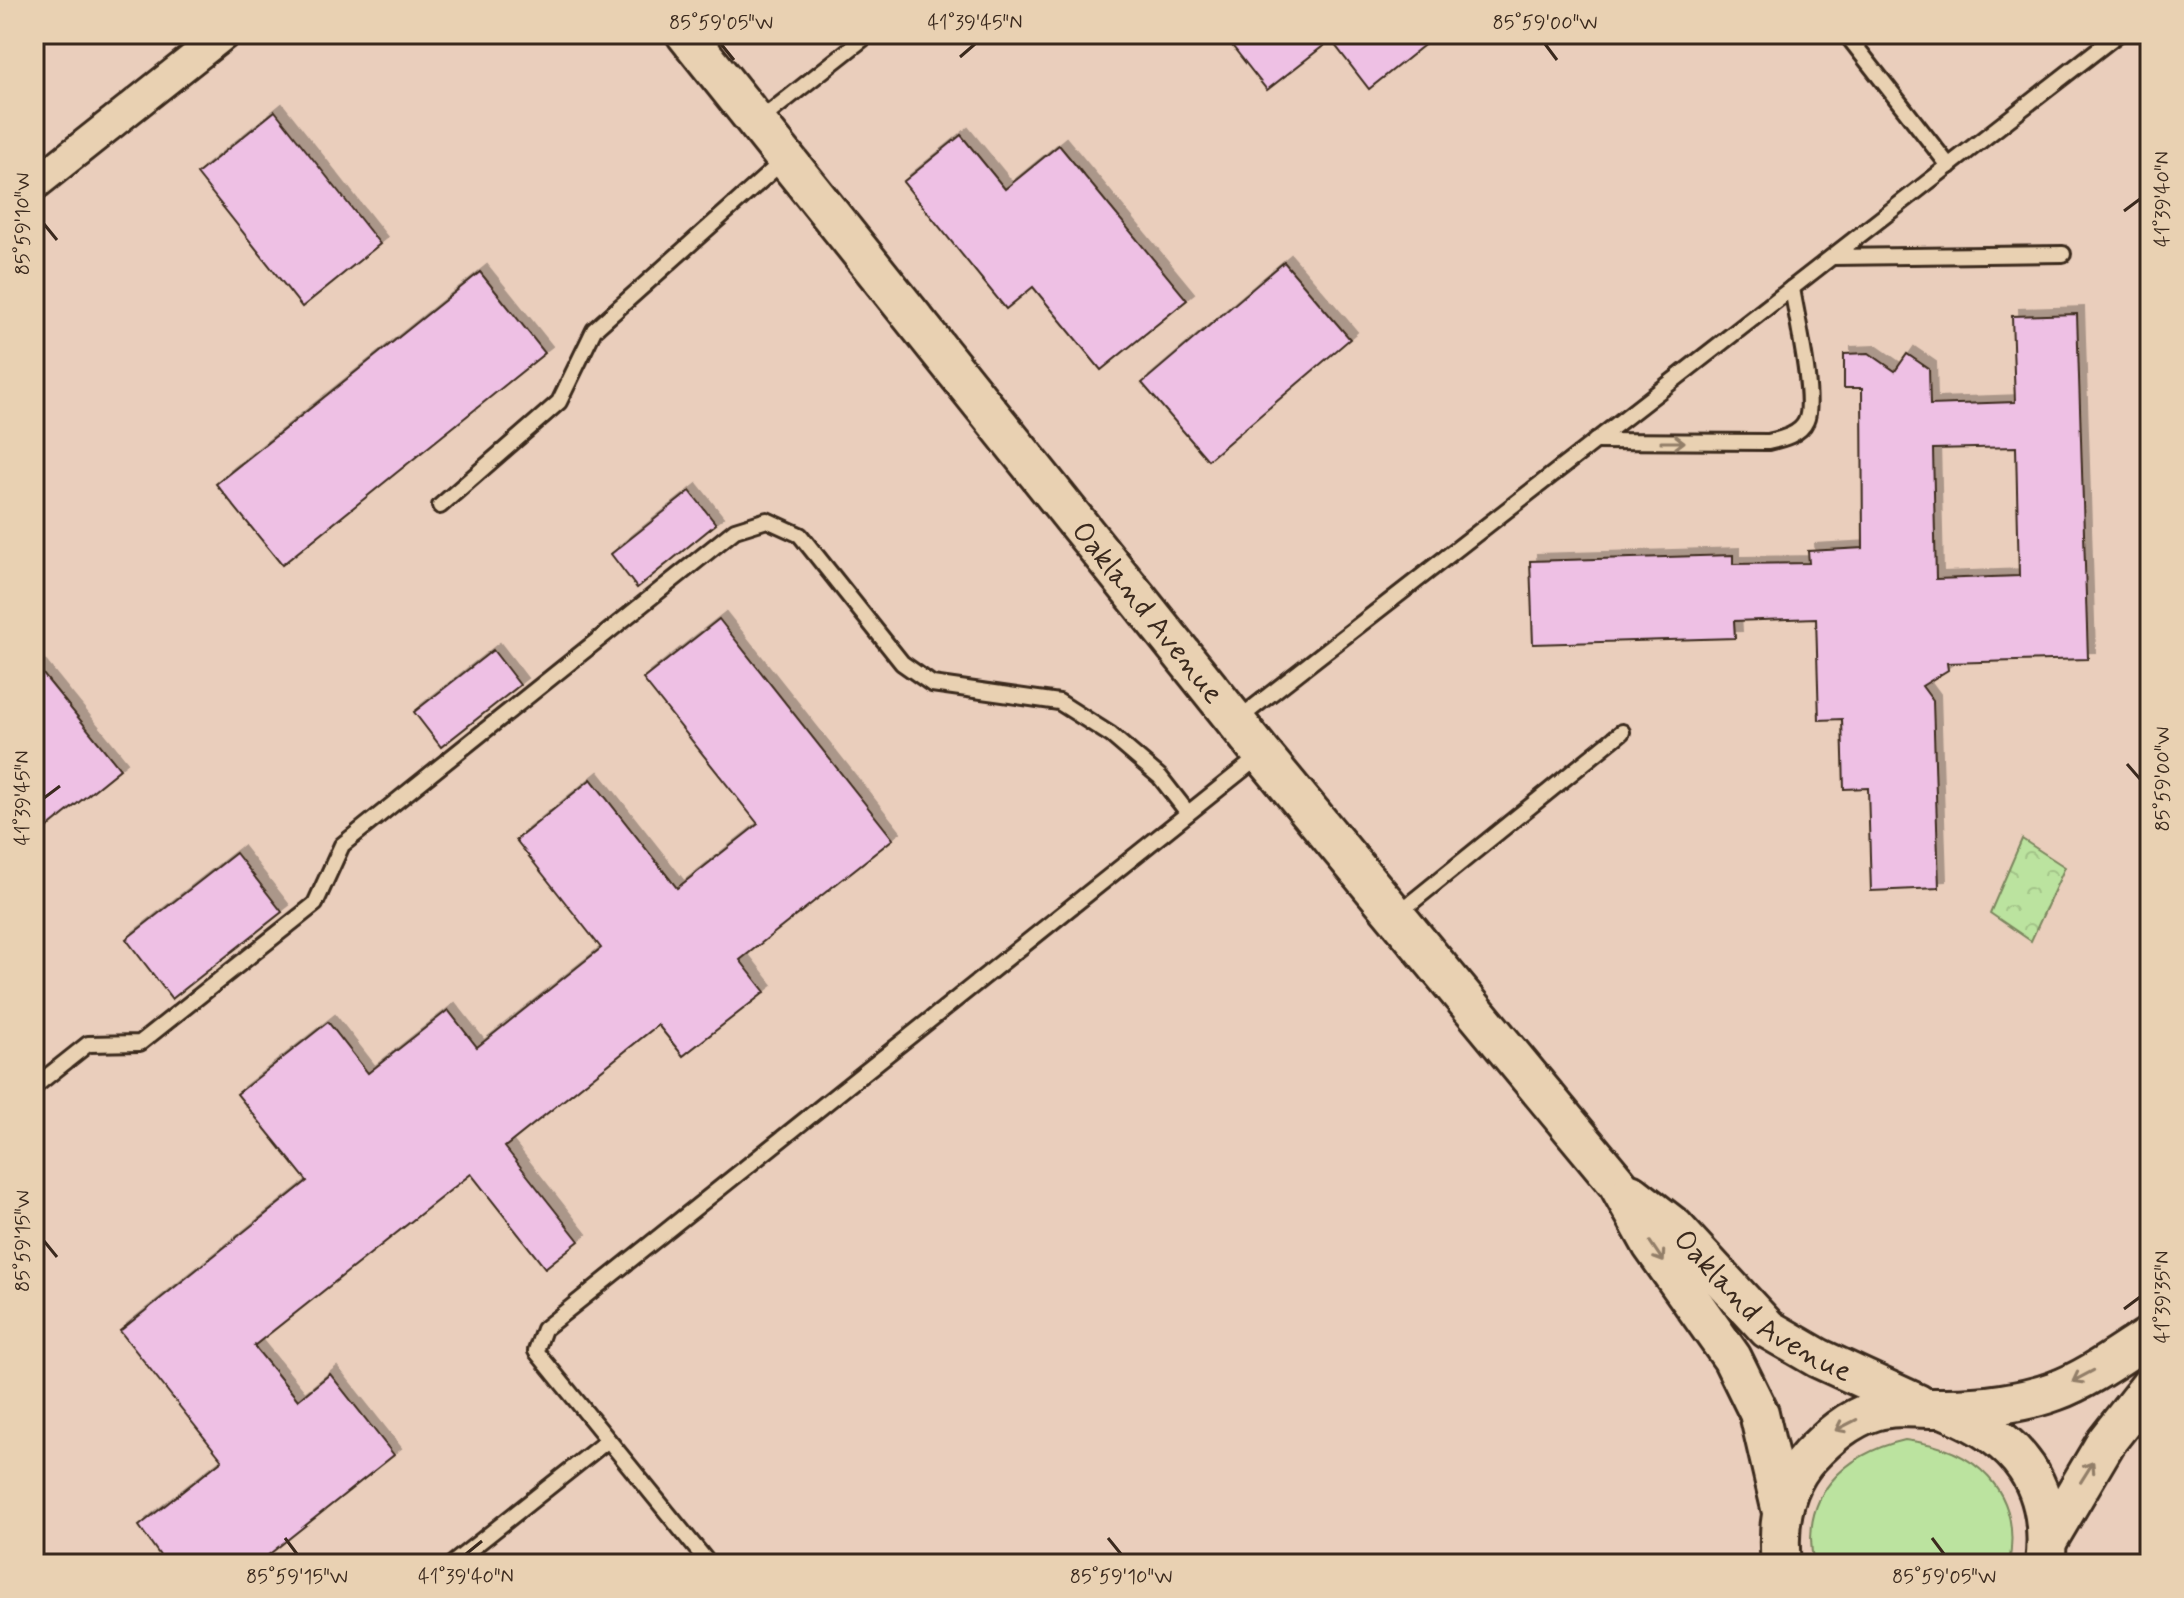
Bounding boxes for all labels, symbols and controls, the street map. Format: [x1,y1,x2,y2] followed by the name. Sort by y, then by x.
[669,10,773,37] text: 85°59'05"W
[927,10,1023,37] text: 41°39'45"N
[1493,10,1597,37] text: 85°59'00"W
[2150,151,2177,247] text: 41°39'40"N
[10,173,37,275] text: 85°59'10"W
[1659,434,1686,450] one-way arrow
[1062,513,1232,712] street label: Oakland Avenue
[2150,727,2177,831] text: 85°59'00"W
[10,750,37,846] text: 41°39'45"N
[10,1190,37,1292] text: 85°59'15"W
[1665,1221,1858,1392] street label: Oakland Avenue
[1649,1240,1665,1263] one-way arrow
[2150,1251,2177,1343] text: 41°39'35"N
[2072,1368,2095,1384] one-way arrow
[1835,1418,1859,1434] one-way arrow
[2080,1461,2096,1484] one-way arrow
[246,1564,348,1591] text: 85°59'15"W
[418,1564,514,1591] text: 41°39'40"N
[1070,1564,1172,1591] text: 85°59'10"W
[1892,1564,1996,1591] text: 85°59'05"W

